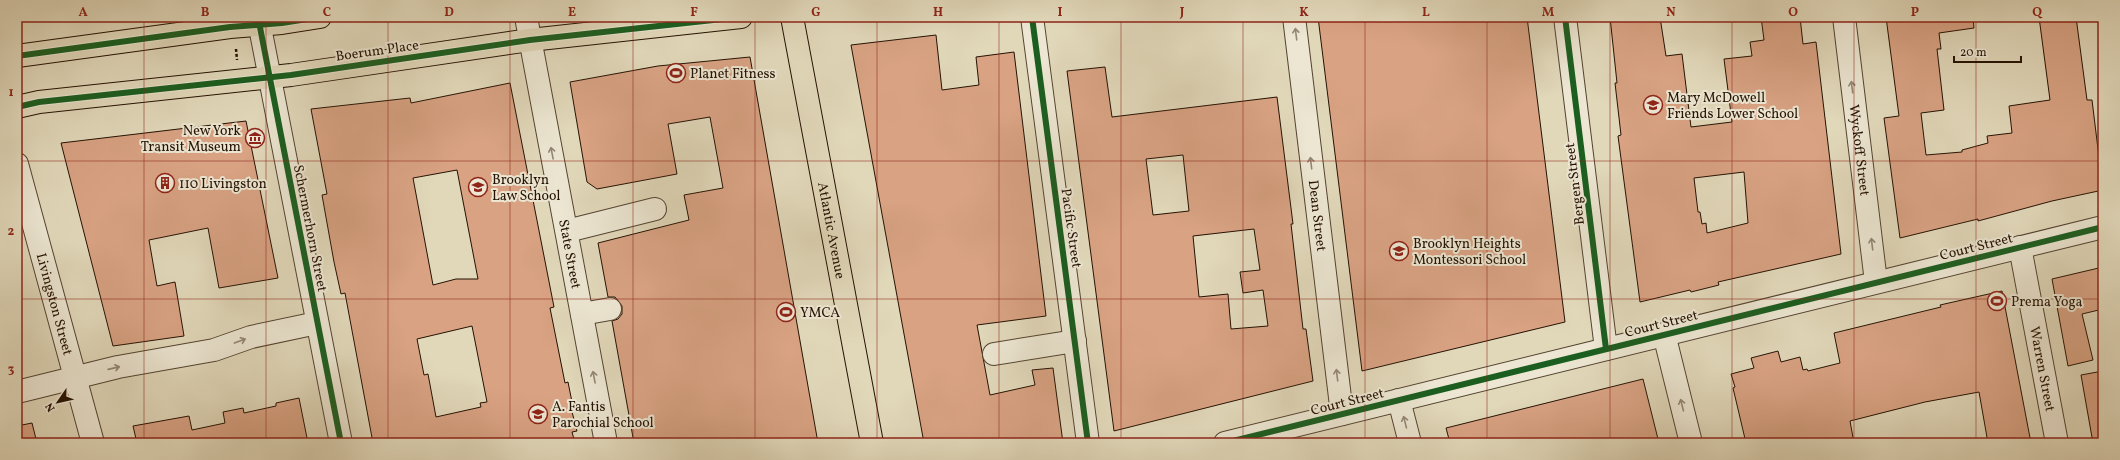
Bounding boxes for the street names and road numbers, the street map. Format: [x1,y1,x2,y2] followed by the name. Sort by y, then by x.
[334,36,420,67] street label: Boerum Place
[1844,103,1874,197] street label: Wyckoff Street
[1561,141,1590,226] street label: Bergen Street
[288,163,331,293] street label: Schermerhorn Street
[1303,179,1330,253] street label: Dean Street
[812,181,849,281] street label: Atlantic Avenue
[1056,187,1086,269] street label: Pacific Street
[553,218,585,291] street label: State Street
[1938,229,2015,266] street label: Court Street
[31,251,77,358] street label: Livingston Street
[1623,306,1700,343] street label: Court Street
[2024,325,2059,413] street label: Warren Street
[1309,384,1386,421] street label: Court Street

